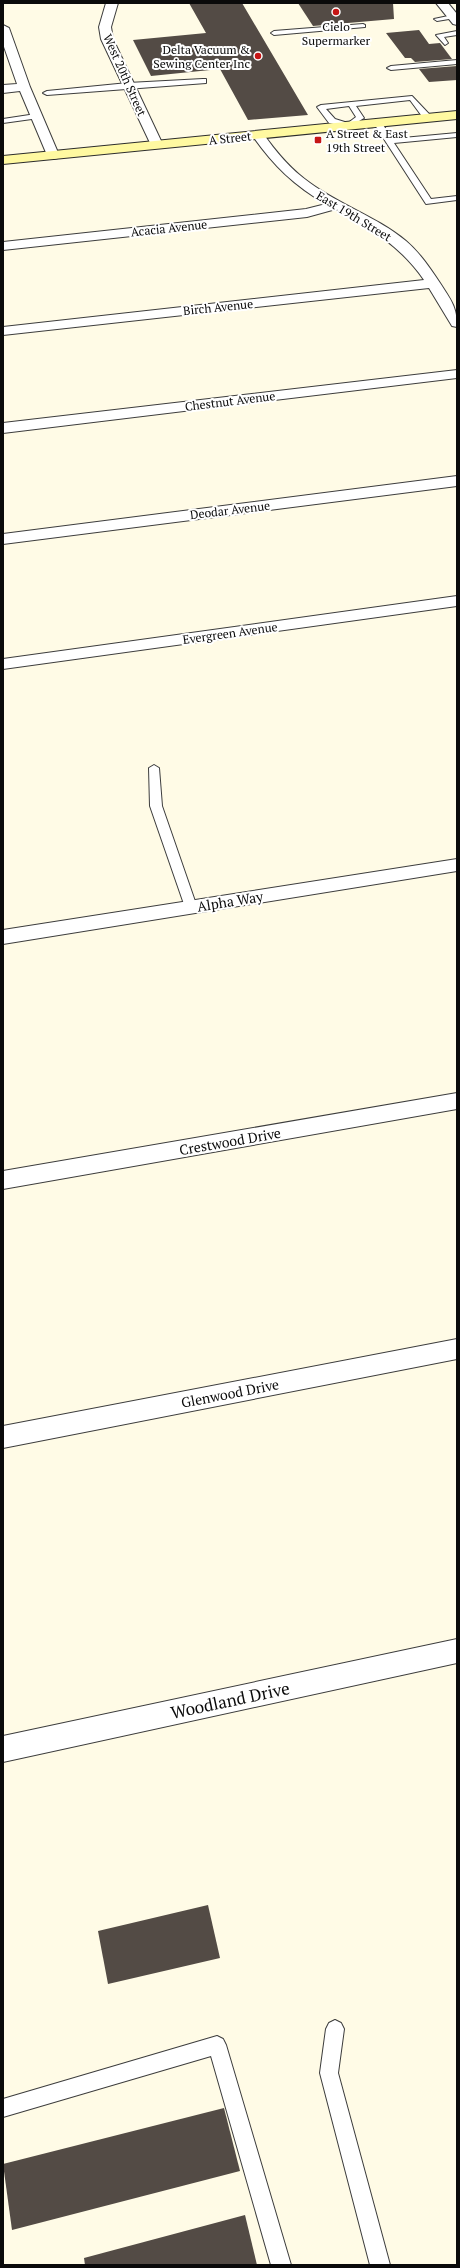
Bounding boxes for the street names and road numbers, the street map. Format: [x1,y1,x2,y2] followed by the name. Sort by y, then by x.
[100,32,150,119] street label: West 20th Street
[208,128,253,148] street label: A Street
[314,188,395,245] street label: East 19th Street
[130,217,208,239] street label: Acacia Avenue
[182,296,254,318] street label: Birch Avenue
[184,388,276,414] street label: Chestnut Avenue
[189,498,271,522] street label: Deodar Avenue
[182,619,278,647] street label: Evergreen Avenue
[196,886,265,916] street label: Alpha Way
[178,1123,282,1159] street label: Crestwood Drive
[179,1374,281,1412] street label: Glenwood Drive
[168,1676,292,1724] street label: Woodland Drive

